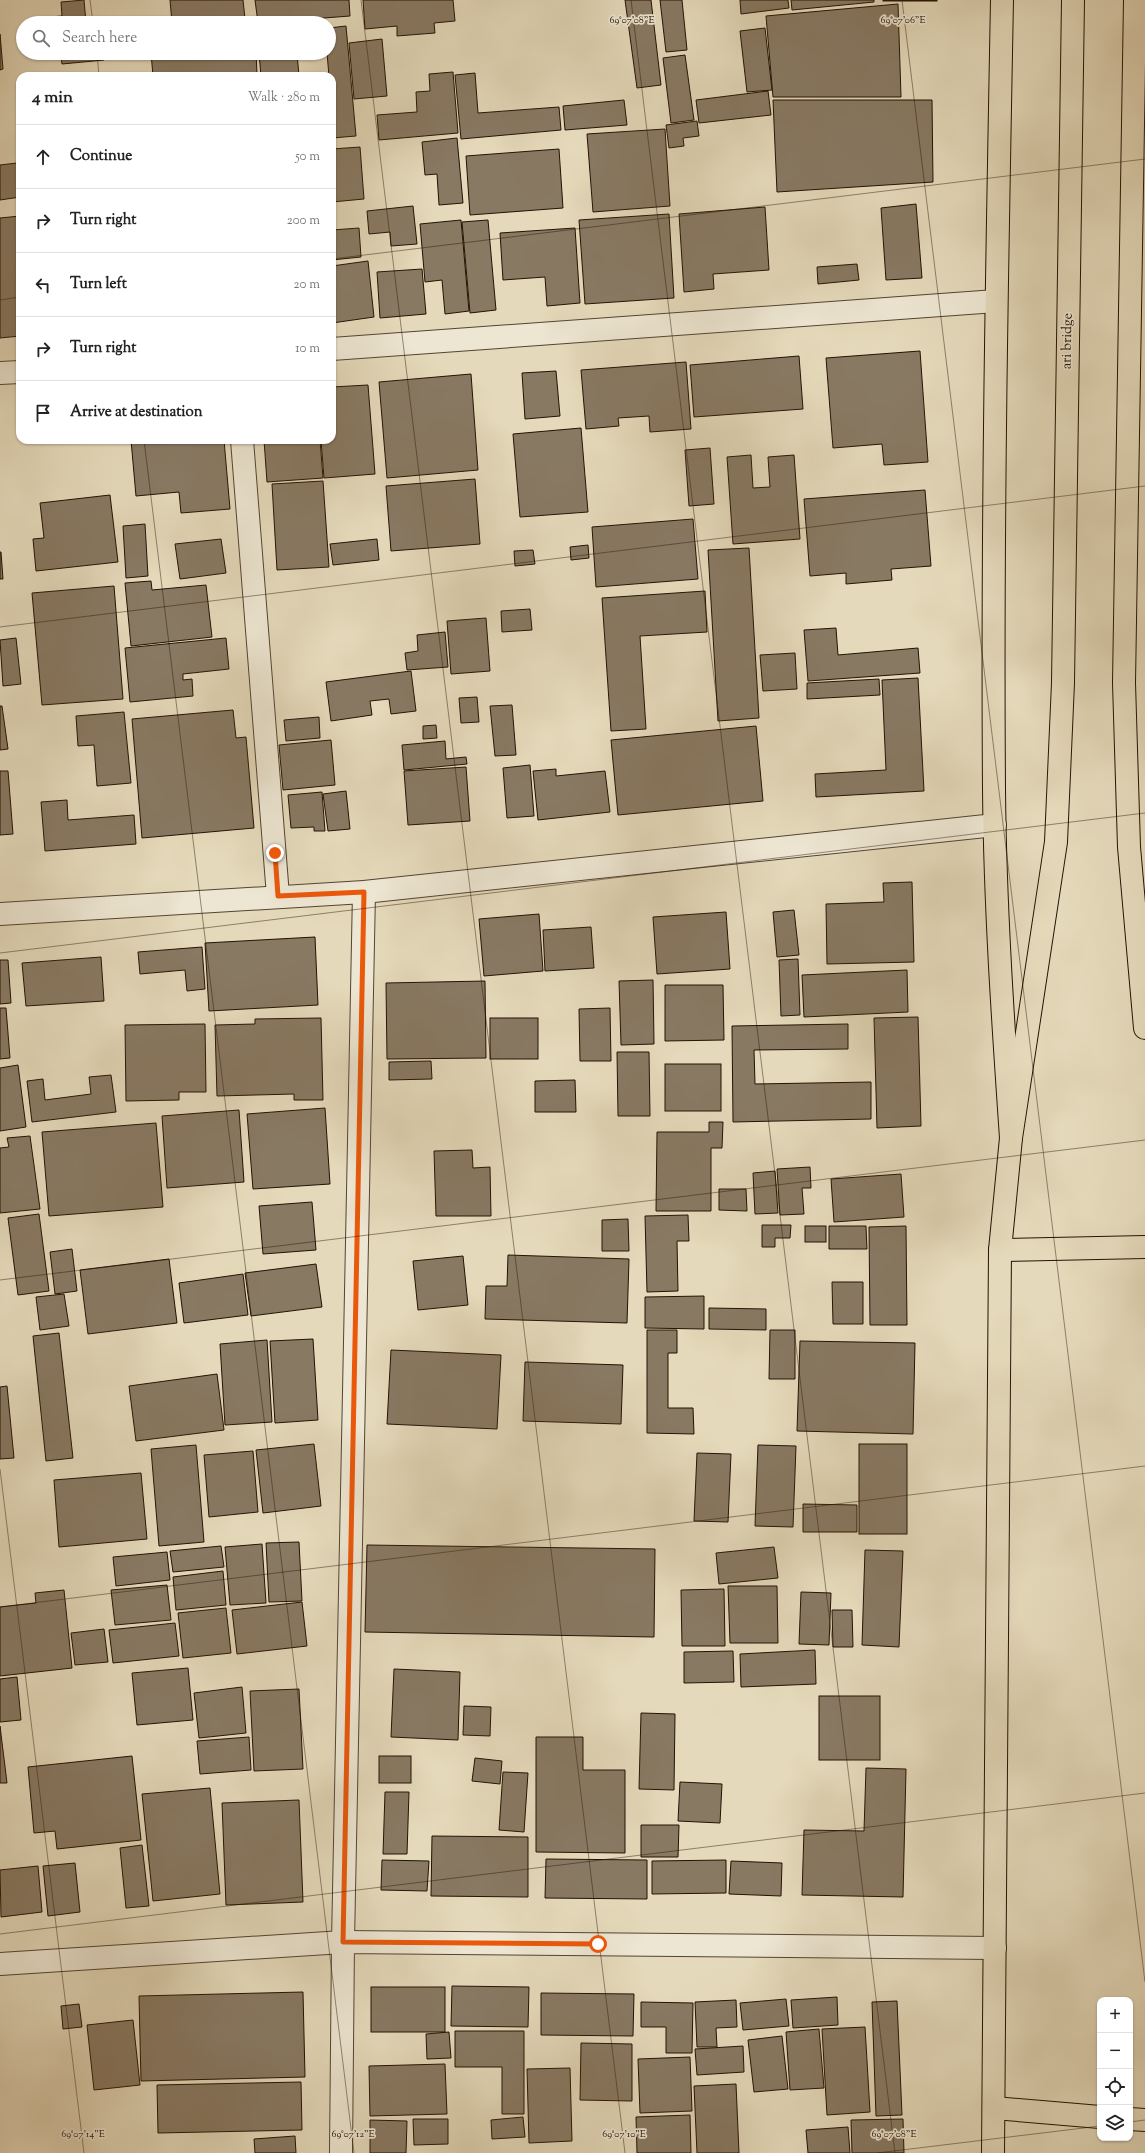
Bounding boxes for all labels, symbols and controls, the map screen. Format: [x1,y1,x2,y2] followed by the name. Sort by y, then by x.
[609,13,655,28] text: 69°07'08"E
[881,13,925,28] text: 69°07'06"E
[16,16,336,60] search box
[30,27,52,49] icon: search
[62,28,137,49] text: Search here
[32,86,73,110] text: 4 min
[248,89,320,107] text: Walk · 280 m
[32,146,54,168] icon: ahead
[70,146,132,167] text: Continue
[295,148,320,166] text: 50 m
[32,210,54,232] icon: right
[70,210,136,231] text: Turn right
[287,212,320,230] text: 200 m
[32,274,54,296] icon: left
[70,274,127,295] text: Turn left
[294,276,320,294] text: 20 m
[1058,313,1078,369] street label: ari bridge
[32,338,54,360] icon: right
[70,338,136,359] text: Turn right
[295,340,320,358] text: 10 m
[32,402,54,424] icon: arrive
[70,402,203,423] text: Arrive at destination
[266,844,284,862] route end
[589,1935,607,1953] route start
[1097,1997,1133,2141] map controls
[1097,1997,1133,2033] button: +
[1097,2033,1133,2069] button: −
[1097,2069,1133,2105] button: locate
[1097,2105,1133,2141] button: layers
[61,2127,105,2142] text: 69°07'14"E
[331,2127,375,2142] text: 69°07'12"E
[602,2127,646,2142] text: 69°07'10"E
[871,2127,917,2142] text: 69°07'08"E

